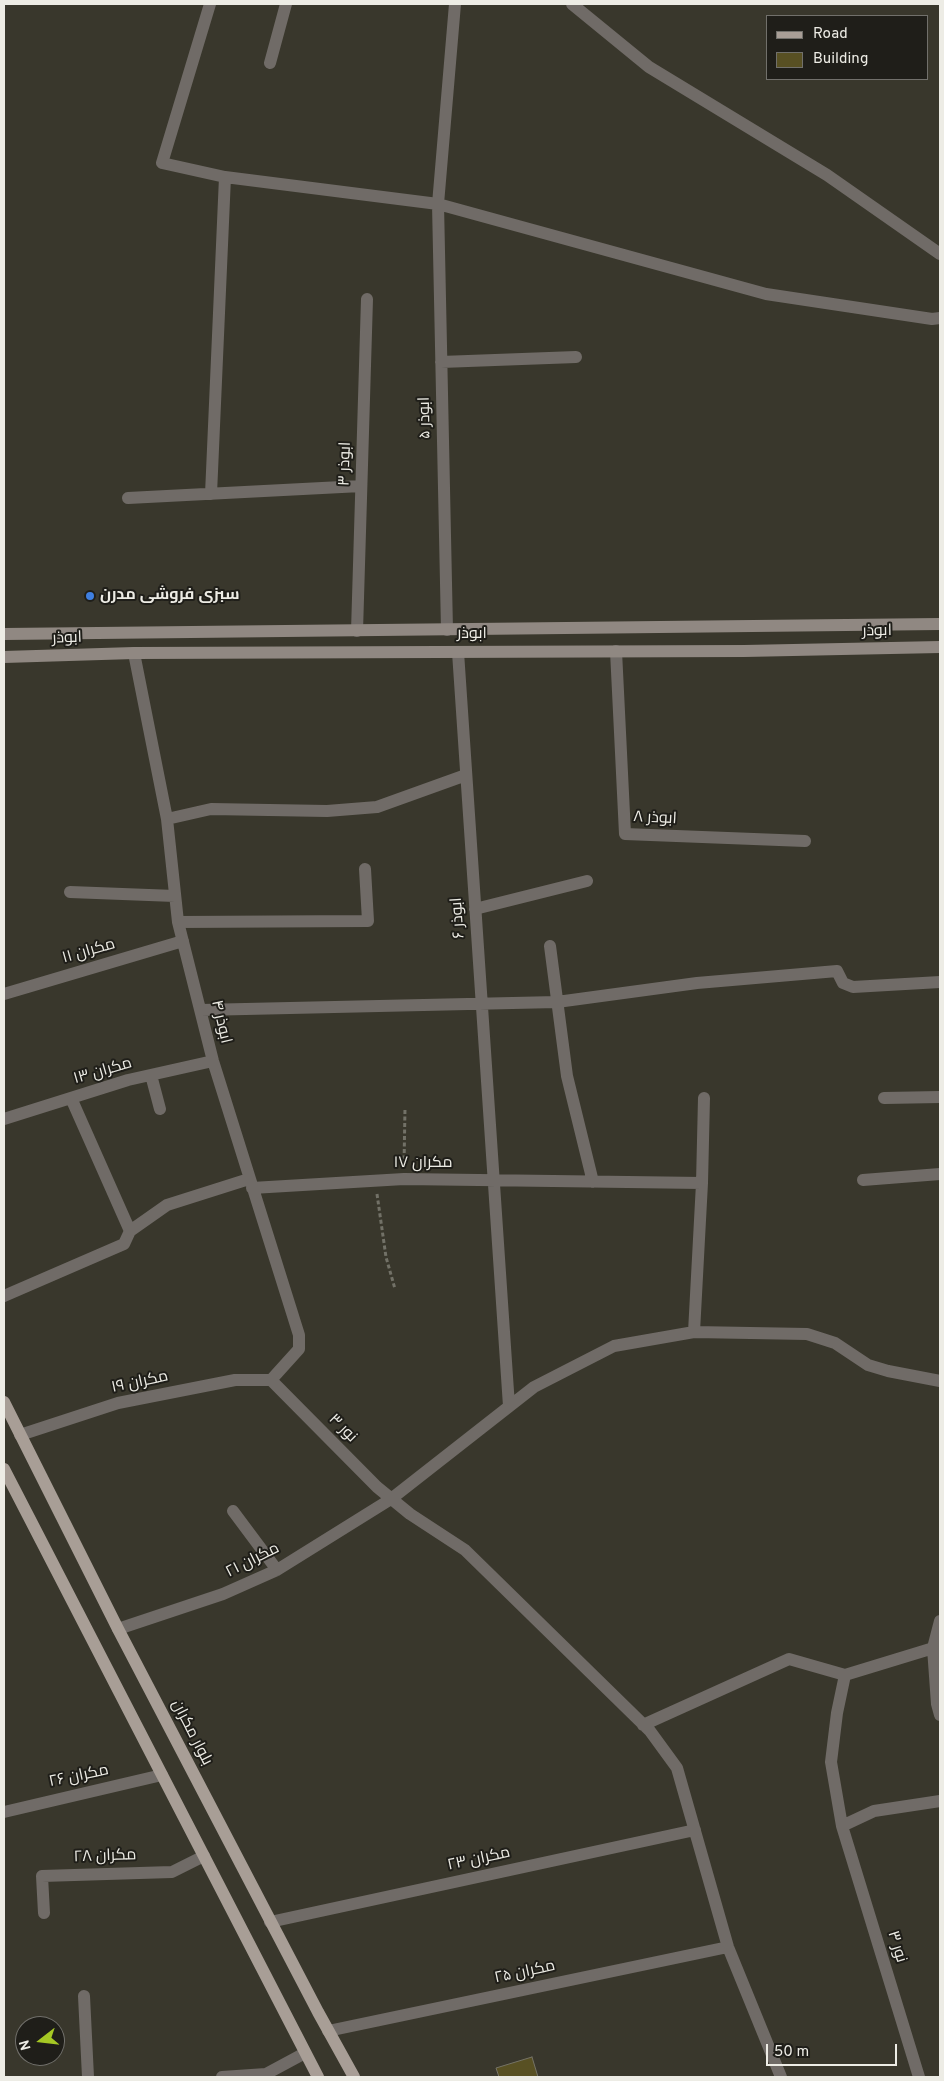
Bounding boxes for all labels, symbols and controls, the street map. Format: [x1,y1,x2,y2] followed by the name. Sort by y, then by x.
[766,15,929,80] legend
[813,25,848,44] text: Road
[813,50,868,69] text: Building
[416,397,436,439] street label: ابوذر ۵
[336,442,356,486] street label: ابوذر ۳
[100,586,239,606] place label: سبزی فروشی مدرن
[84,590,96,602] marker: سبزی فروشی مدرن
[862,622,892,642] street label: ابوذر
[457,625,487,645] street label: ابوذر
[52,629,82,649] street label: ابوذر
[633,808,677,830] street label: ابوذر ۸
[448,897,470,939] street label: ابوذر ۶
[60,935,118,969] street label: مکران ۱۱
[206,998,234,1046] street label: ابوذر ۴
[71,1054,135,1090] street label: مکران ۱۳
[393,1154,453,1174] street label: مکران ۱۷
[110,1368,170,1398] street label: مکران ۱۹
[324,1411,360,1447] street label: نور ۳
[223,1539,283,1583] street label: مکران ۲۱
[166,1697,216,1769] street label: بلوار مکران
[47,1761,111,1793] street label: مکران ۲۶
[446,1844,512,1876] street label: مکران ۲۳
[73,1846,137,1868] street label: مکران ۲۸
[882,1929,910,1965] street label: نور ۳
[493,1957,557,1989] street label: مکران ۲۵
[15,2016,65,2066] north arrow
[769,2034,900,2066] scale bar
[17,2038,36,2052] text: N
[774,2043,809,2062] text: 50 m

